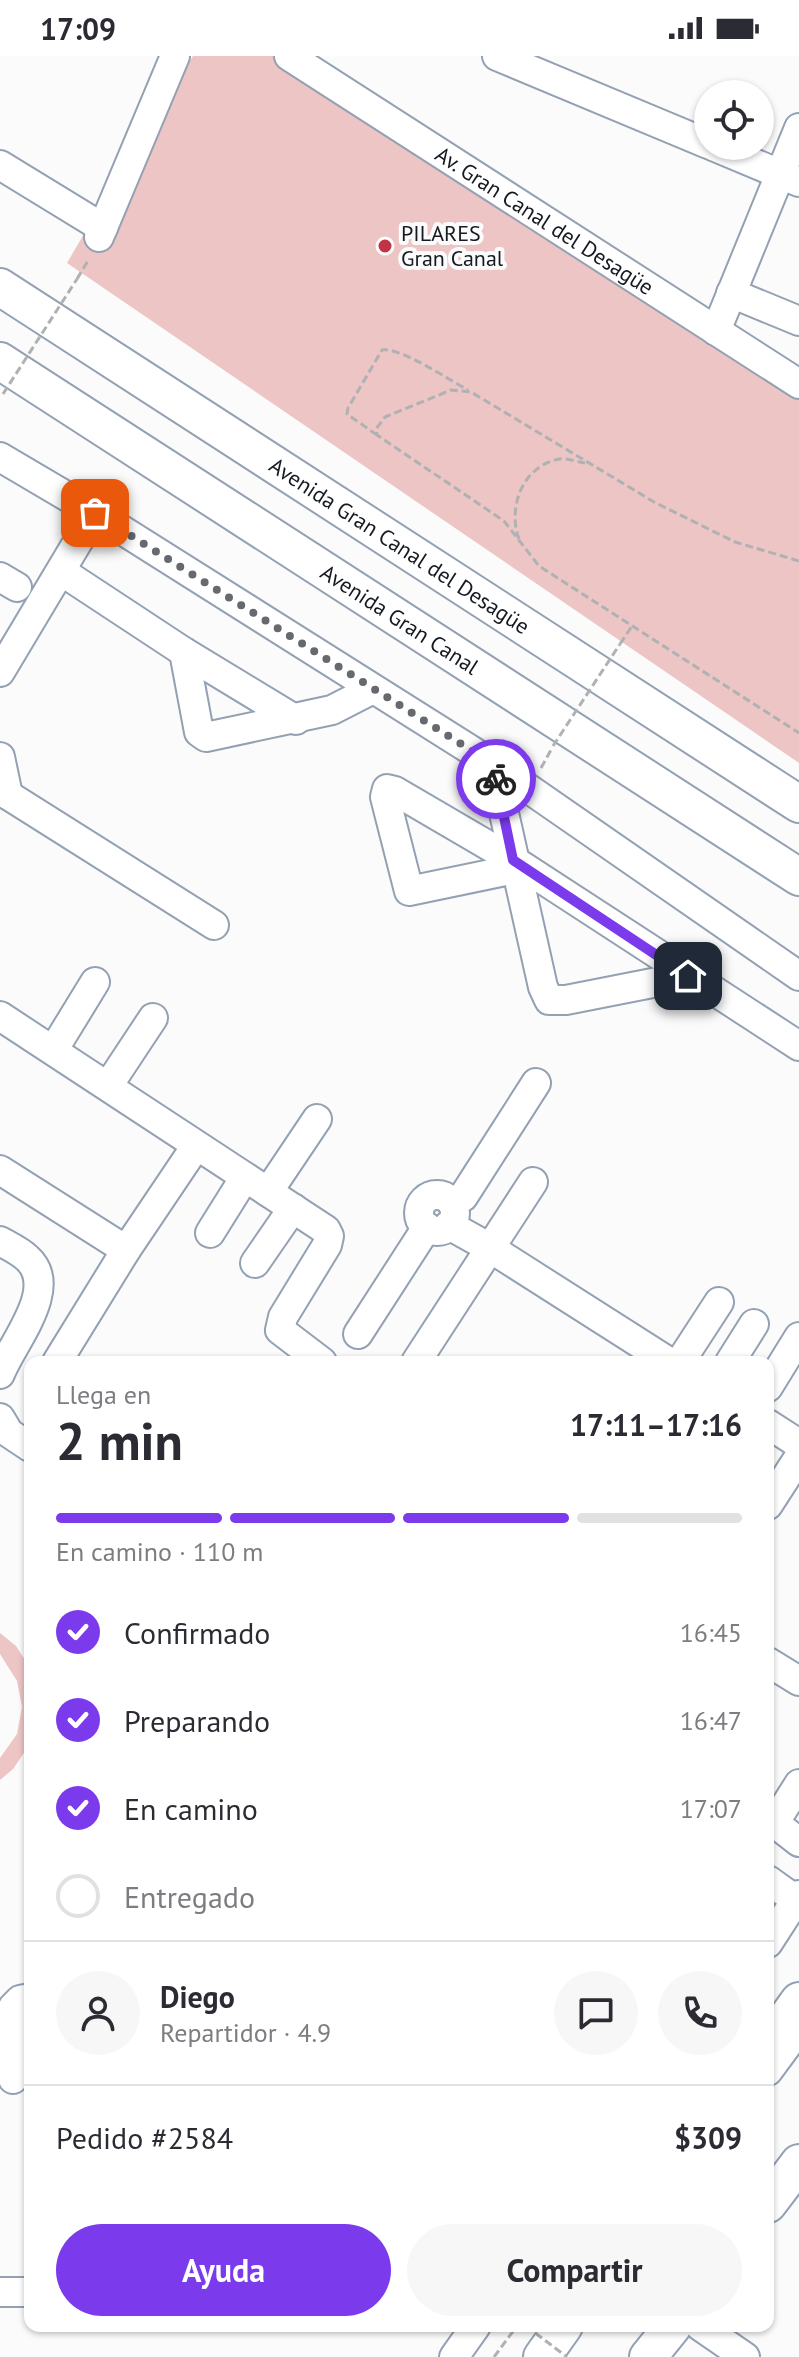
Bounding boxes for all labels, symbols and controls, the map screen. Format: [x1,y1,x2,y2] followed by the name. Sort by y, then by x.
[40,9,116,48] text: 17:09
[694,80,774,160] map controls
[694,80,774,160] button: locate
[430,140,659,301] street label: Av. Gran Canal del Desagüe
[401,219,504,272] place label: PILARES Gran Canal
[376,237,394,255] marker: PILARES Gran Canal
[265,451,535,639] street label: Avenida Gran Canal del Desagüe
[61,479,129,547] pin
[73,491,117,535] icon: bag
[315,559,483,681] street label: Avenida Gran Canal
[456,739,536,819] courier
[474,757,518,801] icon: bike
[654,942,722,1010] pin
[666,954,710,998] icon: home
[56,1378,151,1411] text: Llega en
[570,1405,742,1444] text: 17:11–17:16
[56,1407,183,1474] text: 2 min
[56,1535,263,1568] text: En camino · 110 m
[56,1610,100,1654] icon: check
[124,1613,270,1652] text: Confirmado
[680,1616,742,1649] text: 16:45
[56,1698,100,1742] icon: check
[124,1701,270,1740] text: Preparando
[680,1704,742,1737] text: 16:47
[56,1786,100,1830] icon: check
[124,1789,258,1828] text: En camino
[680,1792,742,1825] text: 17:07
[124,1877,255,1916] text: Entregado
[56,1971,140,2055] button: person
[554,1971,638,2055] button: chat
[658,1971,742,2055] button: phone
[160,1977,235,2016] text: Diego
[160,2016,331,2049] text: Repartidor · 4.9
[56,2118,233,2157] text: Pedido #2584
[674,2118,742,2157] text: $309
[56,2224,391,2316] button: Ayuda
[407,2224,742,2316] button: Compartir

